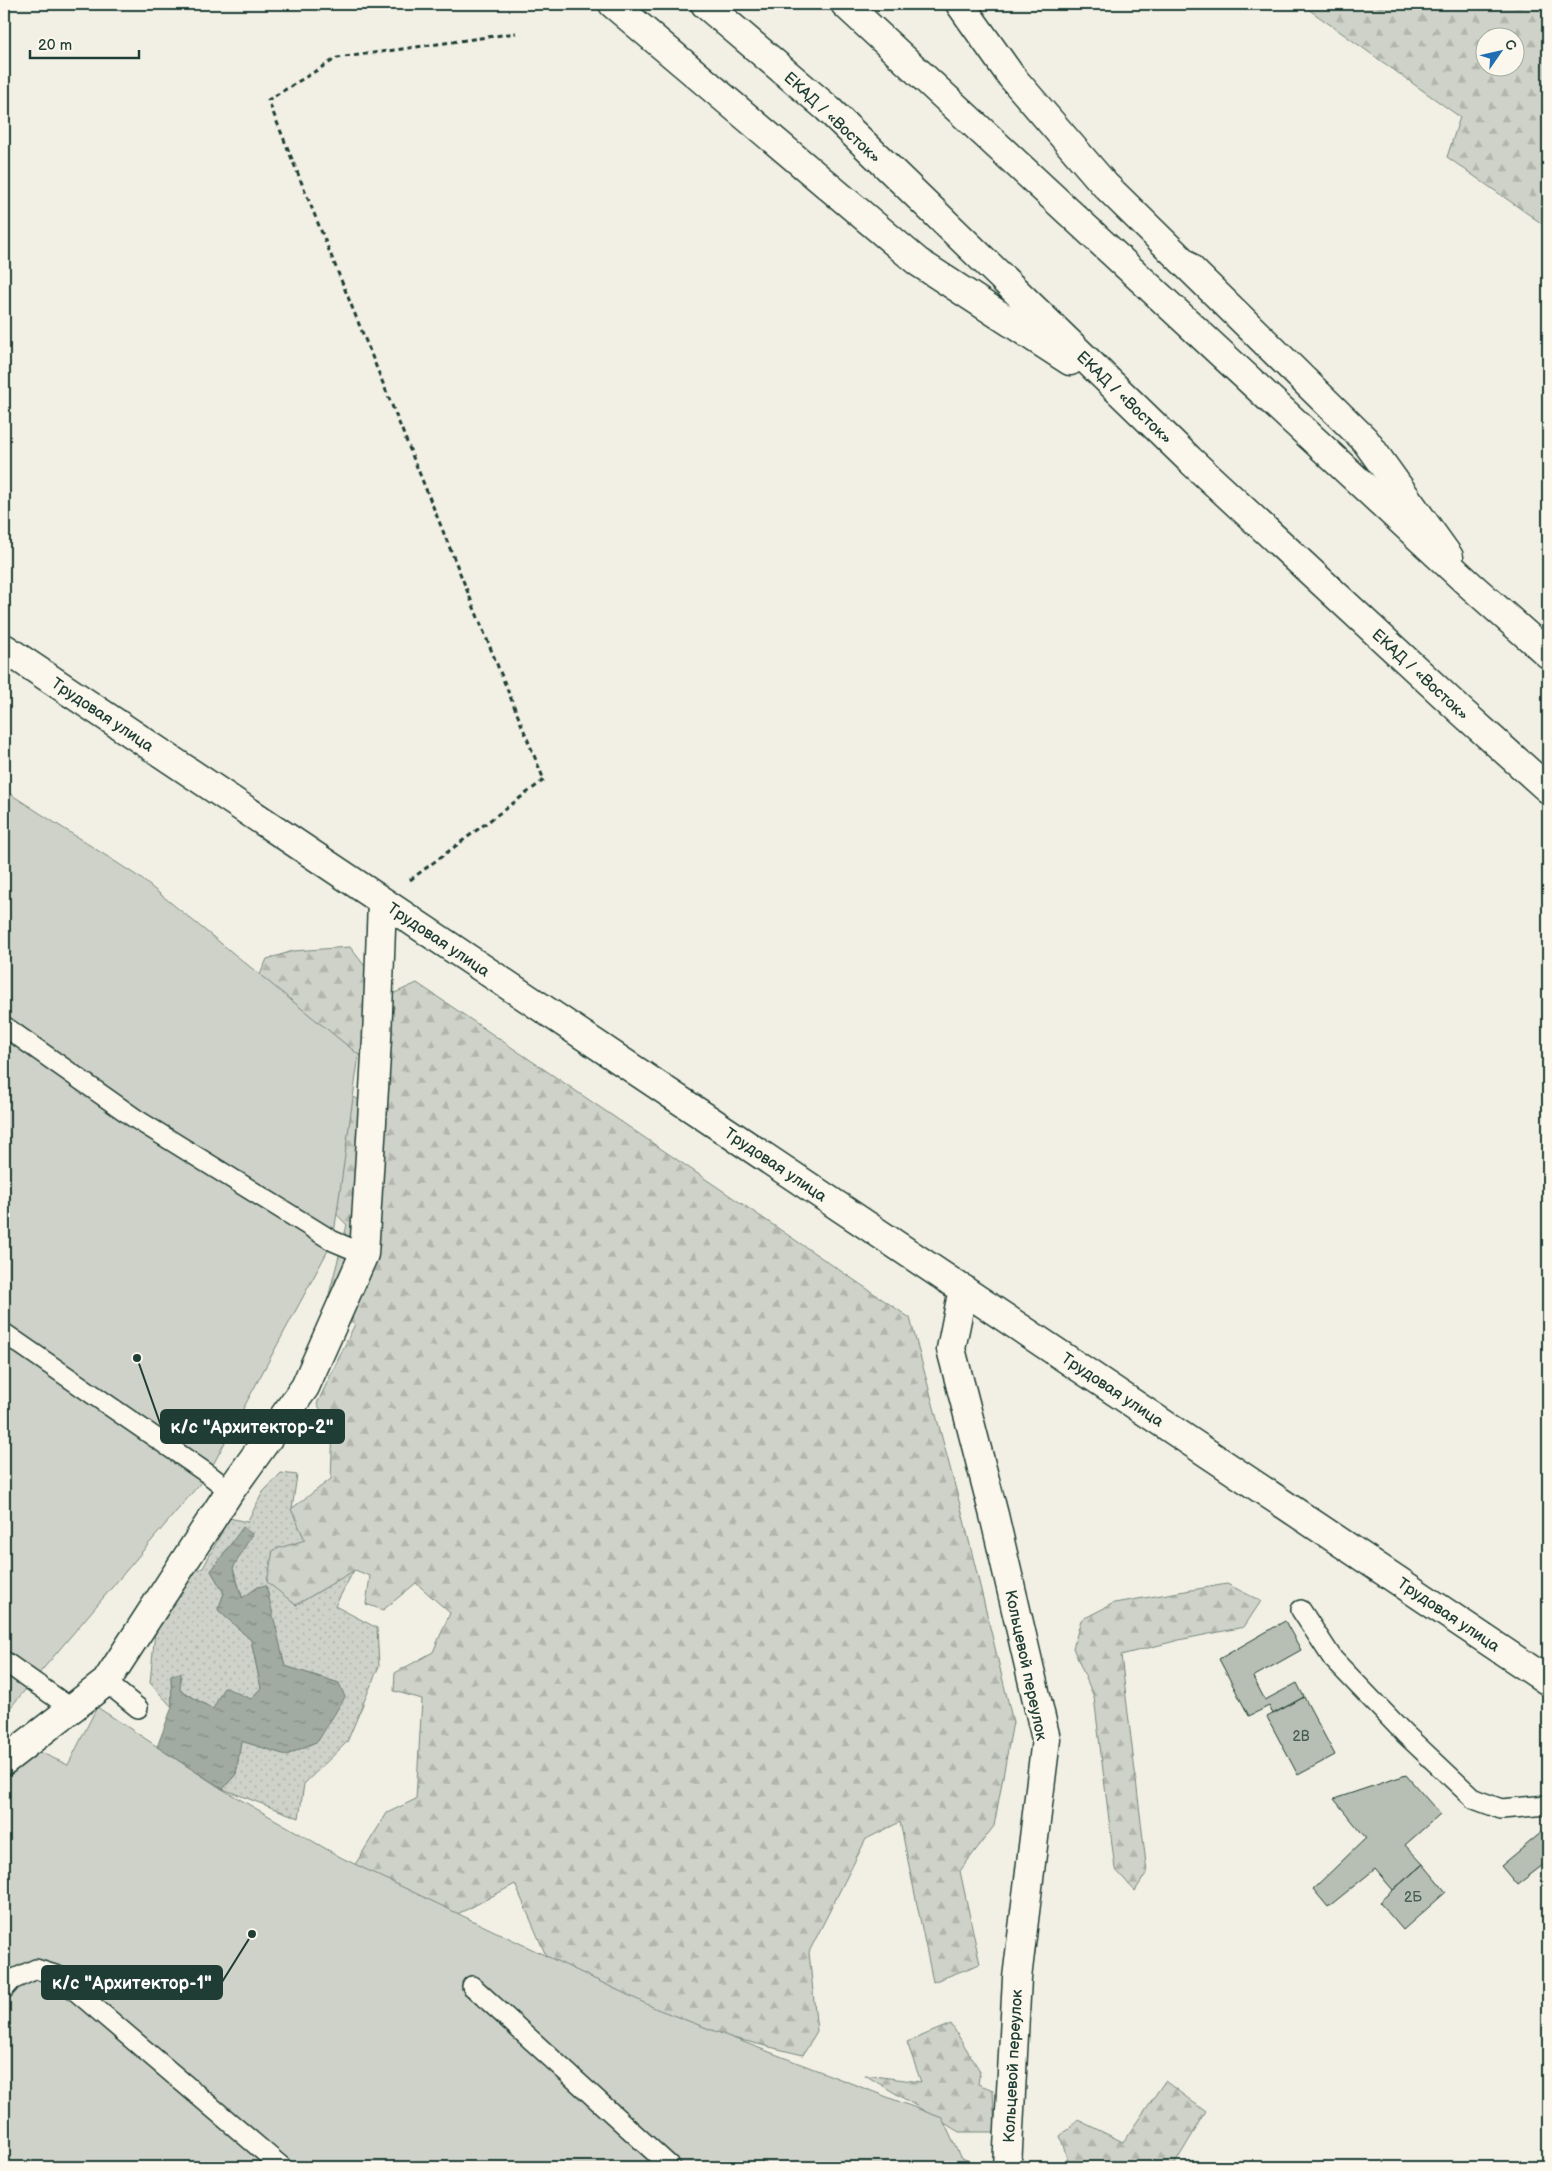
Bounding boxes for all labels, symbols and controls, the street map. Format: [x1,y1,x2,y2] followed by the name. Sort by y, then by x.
[30,28,139,60] scale bar
[1474,28,1524,78] north arrow
[38,36,72,55] text: 20 m
[1501,36,1520,54] text: С
[780,68,884,168] street label: ЕКАД / «Восток»
[1072,348,1176,449] street label: ЕКАД / «Восток»
[1368,625,1472,725] street label: ЕКАД / «Восток»
[47,674,157,757] street label: Трудовая улица
[383,899,493,982] street label: Трудовая улица
[720,1124,830,1207] street label: Трудовая улица
[1057,1349,1167,1432] street label: Трудовая улица
[161,1410,344,1443] callout: к/с "Архитектор-2"
[170,1417,334,1438] text: к/с "Архитектор-2"
[1393,1574,1503,1657] street label: Трудовая улица
[1000,1588,1051,1743] street label: Кольцевой переулок
[1292,1728,1310,1745] house number: 2В
[1404,1889,1422,1906] house number: 2Б
[42,1966,222,1999] callout: к/с "Архитектор-1"
[52,1973,212,1994] text: к/с "Архитектор-1"
[1000,1988,1027,2143] street label: Кольцевой переулок

